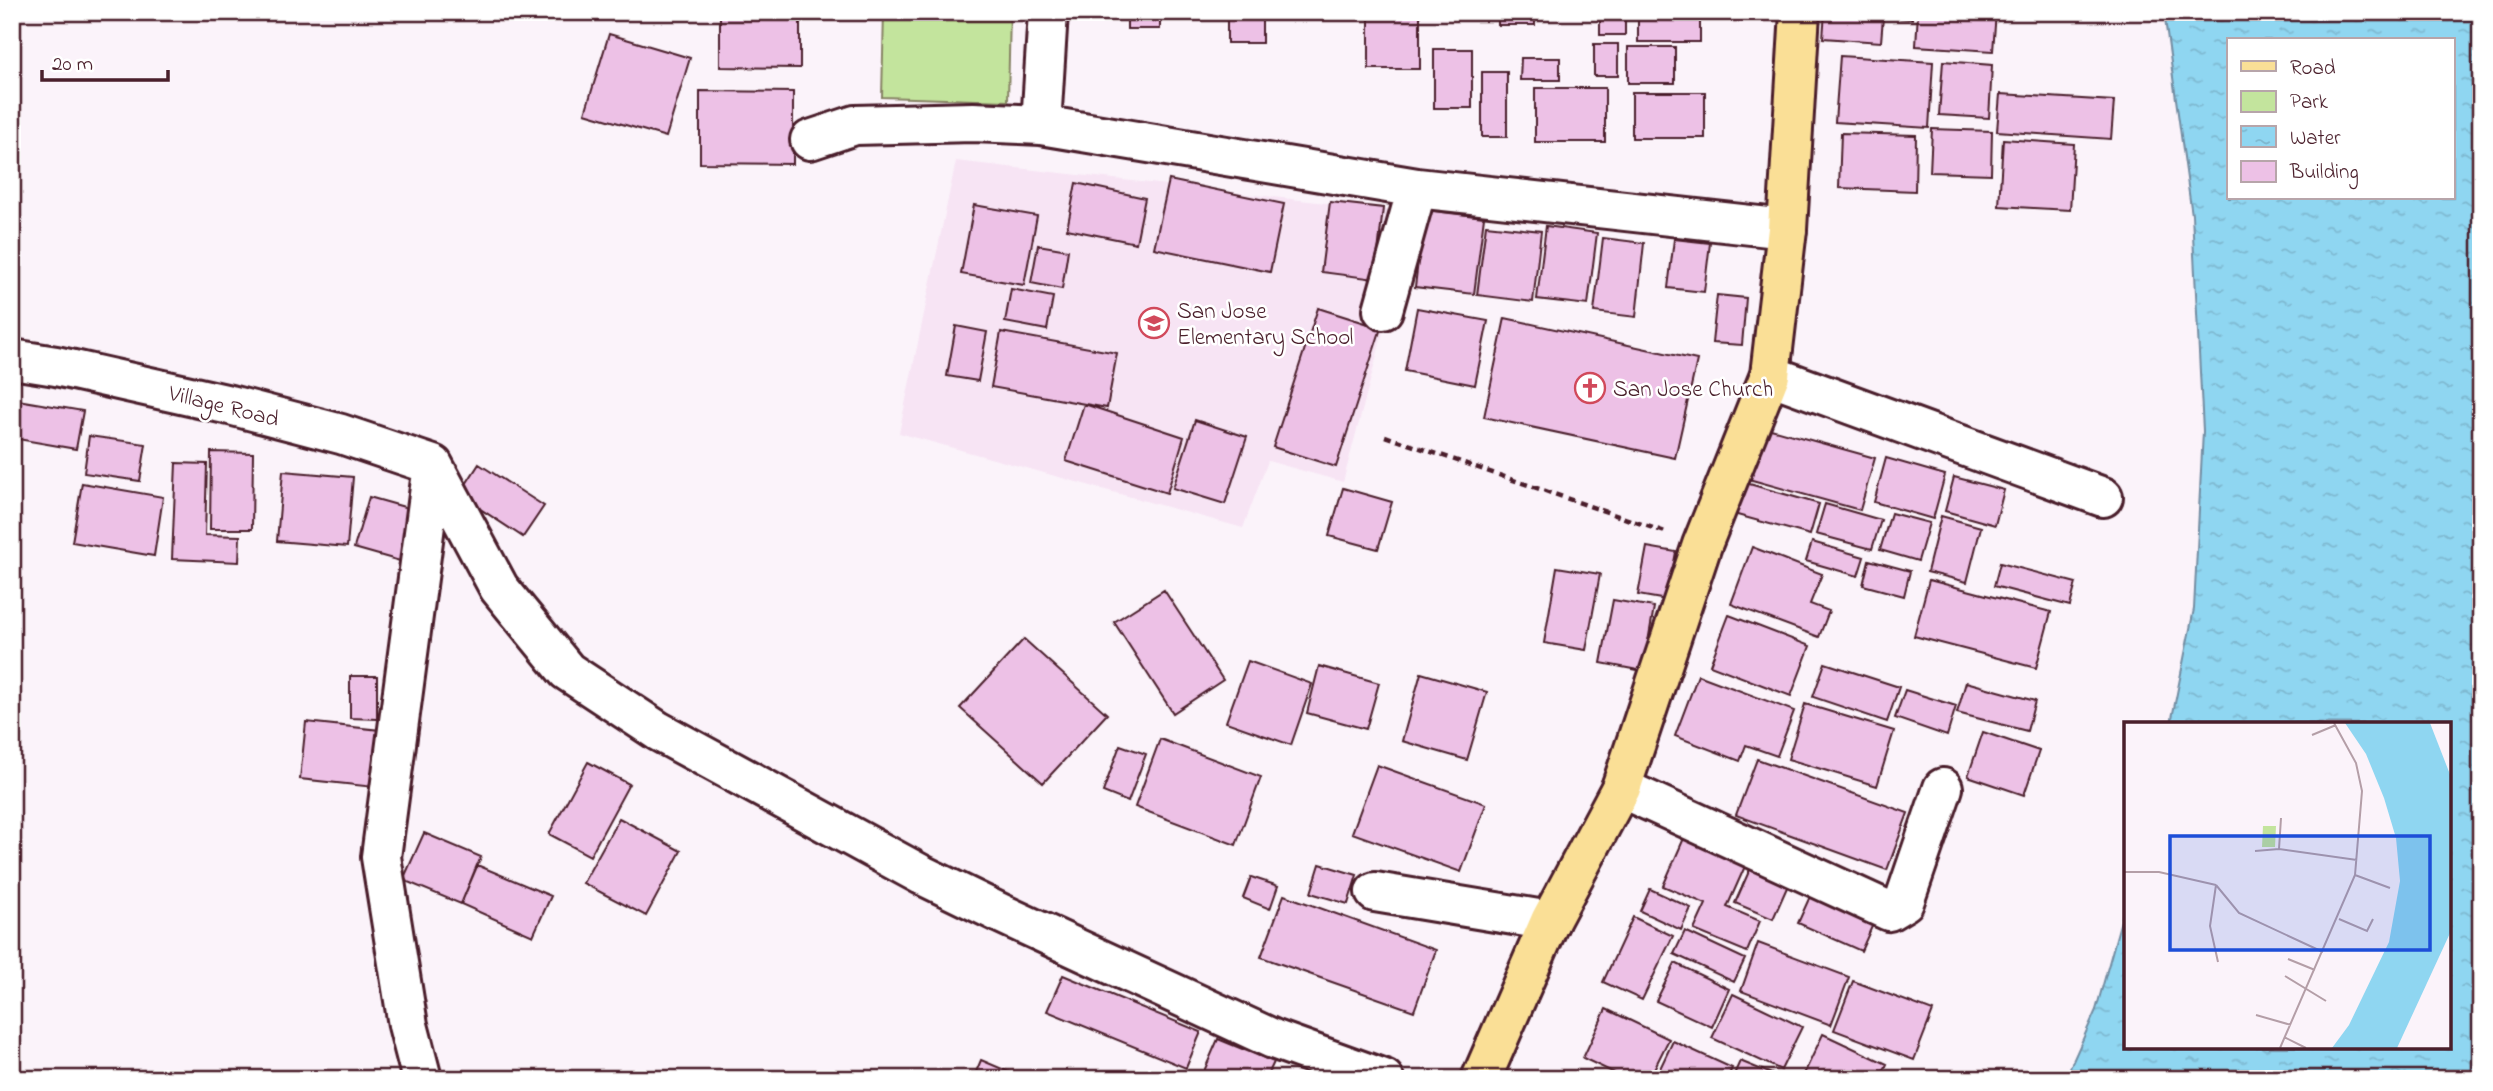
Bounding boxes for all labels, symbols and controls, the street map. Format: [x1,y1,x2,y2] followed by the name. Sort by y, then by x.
[42,38,168,82] scale bar
[2227,38,2454,200] legend
[52,50,93,80] text: 20 m
[2290,54,2336,84] text: Road
[2290,88,2329,118] text: Park
[2290,124,2341,154] text: Water
[2289,158,2359,190] text: Building
[1177,296,1353,357] place label: San Jose Elementary School
[1137,306,1171,340] school or university icon: San Jose Elementary School
[1573,371,1607,405] church icon: San Jose Church
[1613,374,1773,407] place label: San Jose Church
[164,378,282,438] street label: Village Road
[2124,722,2451,1049] inset map

